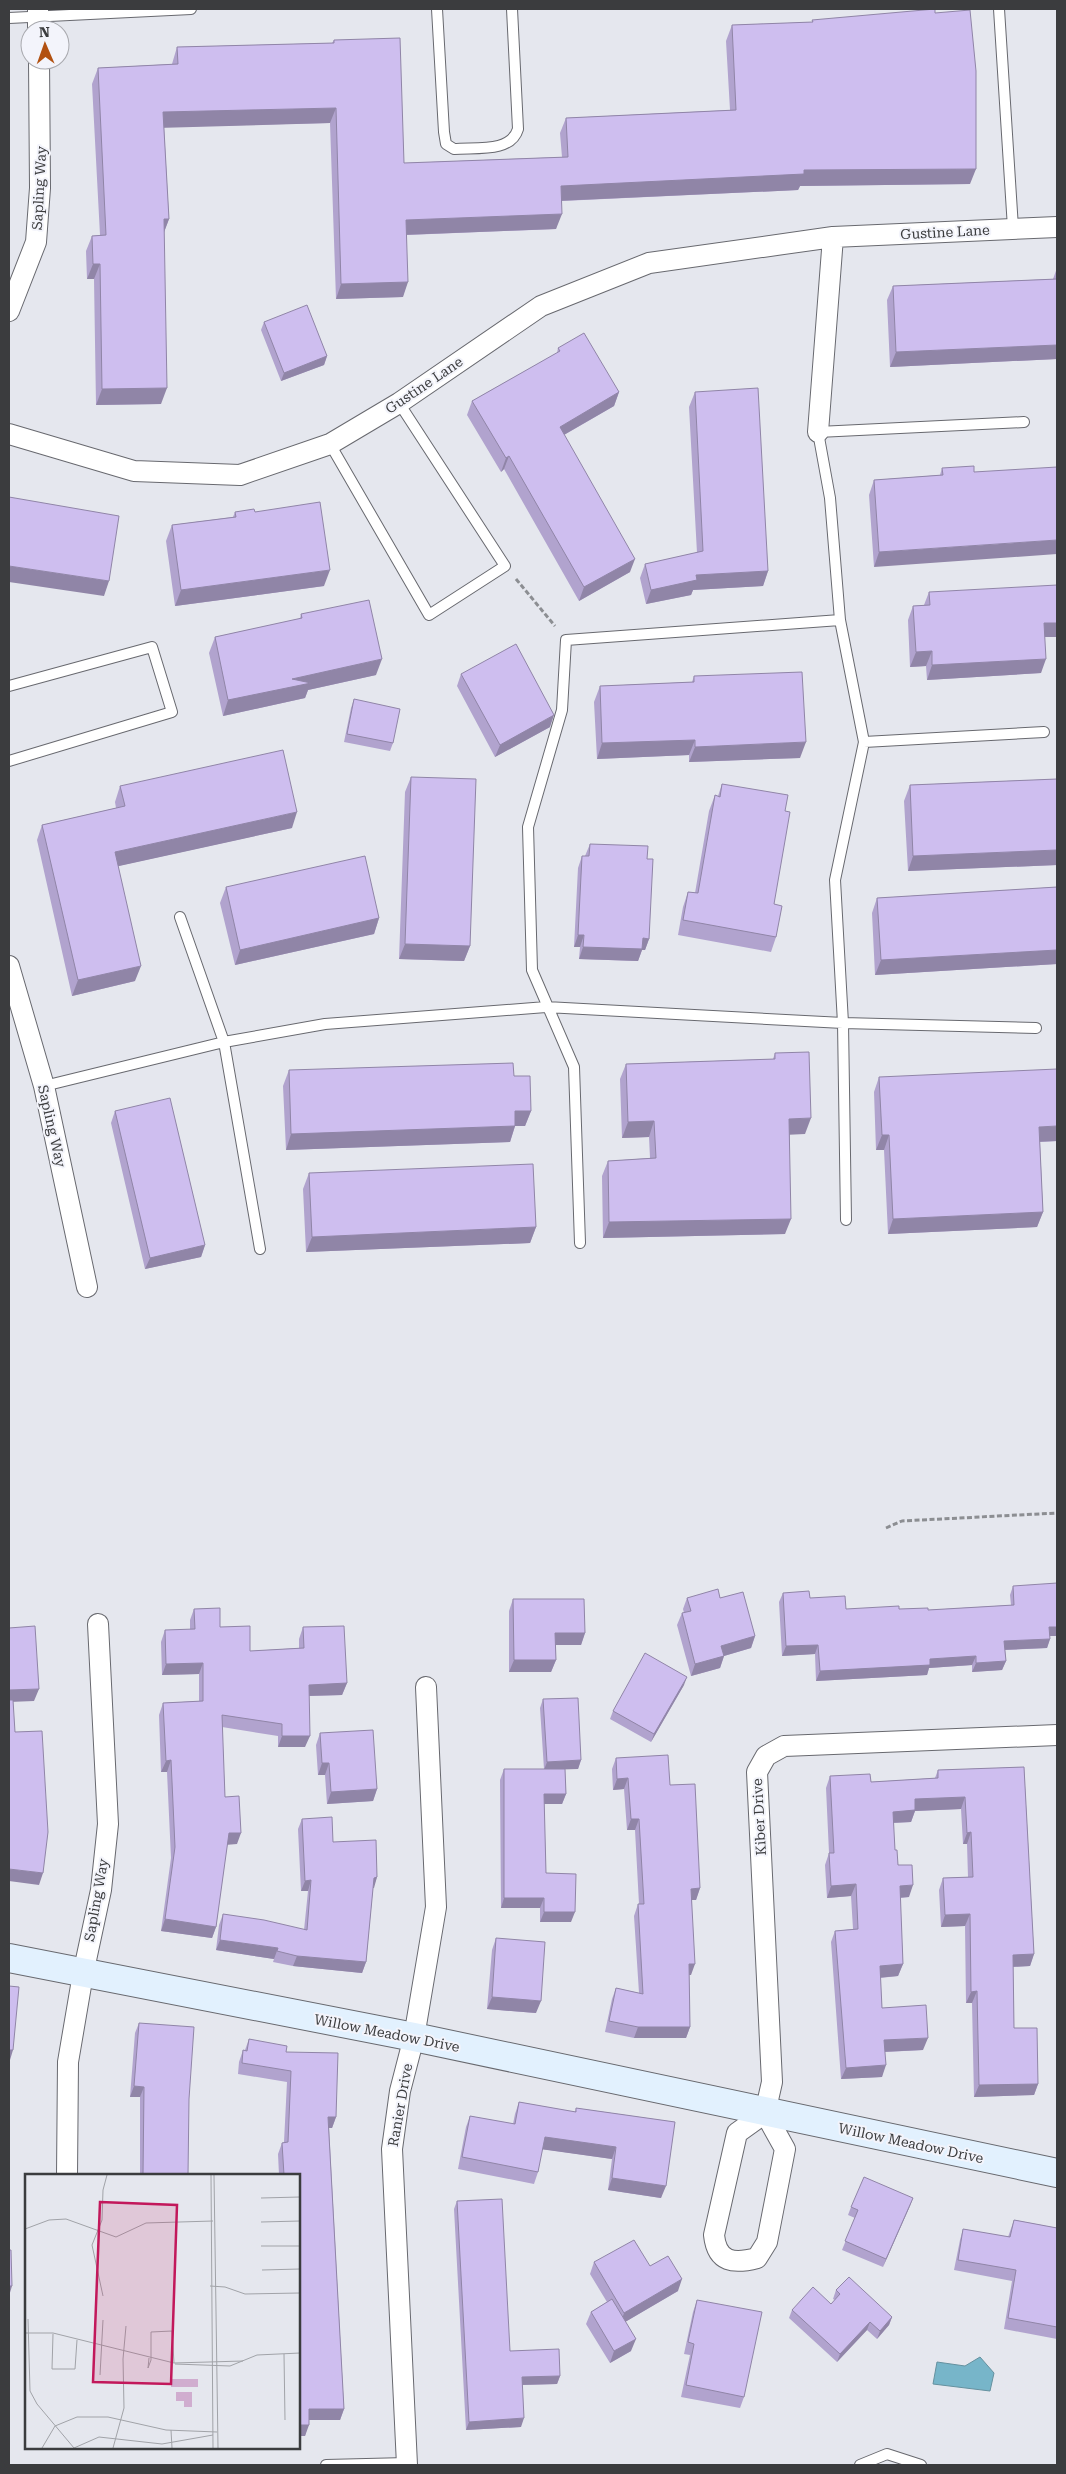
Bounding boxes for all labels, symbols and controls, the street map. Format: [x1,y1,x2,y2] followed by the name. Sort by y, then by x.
[20,20,70,70] north arrow
[39,24,50,40] text: N
[29,145,49,230] street label: Sapling Way
[900,222,991,242] street label: Gustine Lane
[382,353,466,417] street label: Gustine Lane
[35,1083,69,1169] street label: Sapling Way
[749,1778,769,1856] street label: Kiber Drive
[81,1857,111,1943] street label: Sapling Way
[313,2011,461,2055] street label: Willow Meadow Drive
[385,2062,415,2148] street label: Ranier Drive
[837,2120,985,2166] street label: Willow Meadow Drive
[25,2174,300,2449] inset map

